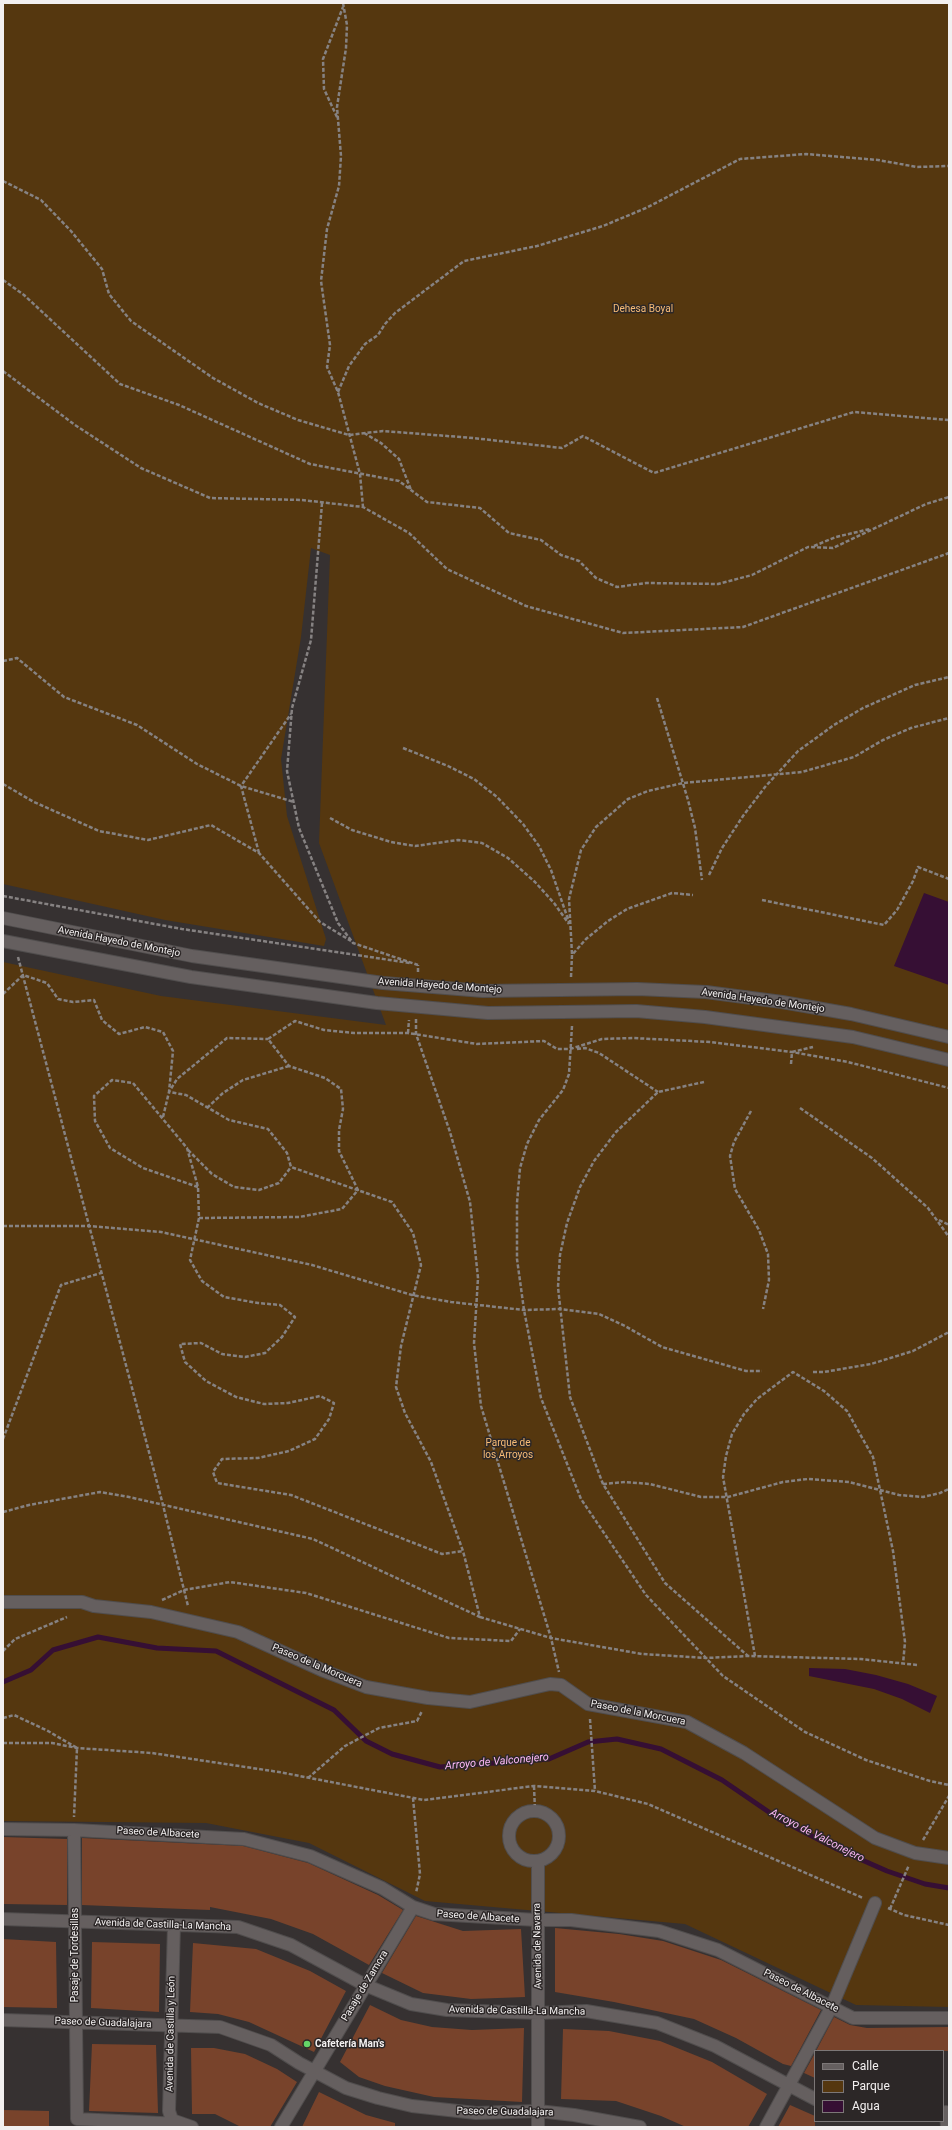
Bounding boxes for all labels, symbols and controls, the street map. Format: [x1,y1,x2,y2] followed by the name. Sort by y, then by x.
[613,303,673,315] park label: Dehesa Boyal
[57,924,181,960] street label: Avenida Hayedo de Montejo
[378,976,502,996] street label: Avenida Hayedo de Montejo
[701,986,825,1016] street label: Avenida Hayedo de Montejo
[483,1437,533,1460] park label: Parque de los Arroyos
[270,1642,364,1690] street label: Paseo de la Morcuera
[589,1698,687,1728] street label: Paseo de la Morcuera
[445,1751,549,1773] water label: Arroyo de Valconejero
[768,1806,866,1866] water label: Arroyo de Valconejero
[116,1825,200,1841] street label: Paseo de Albacete
[531,1903,545,1989] street label: Avenida de Navarra
[69,1908,81,2002] street label: Pasaje de Tordesillas
[436,1908,520,1926] street label: Paseo de Albacete
[95,1917,231,1933] street label: Avenida de Castilla-La Mancha
[339,1948,391,2024] street label: Pasaje de Zamora
[761,1967,841,2015] street label: Paseo de Albacete
[164,1976,178,2092] street label: Avenida de Castilla y León
[449,2004,585,2018] street label: Avenida de Castilla-La Mancha
[54,2015,152,2031] street label: Paseo de Guadalajara
[315,2038,384,2050] place label: Cafetería Man's
[302,2039,312,2049] marker: Cafetería Man's
[814,2050,944,2122] legend
[852,2059,879,2073] text: Calle
[852,2079,890,2093] text: Parque
[852,2099,880,2113] text: Agua
[456,2105,554,2119] street label: Paseo de Guadalajara

